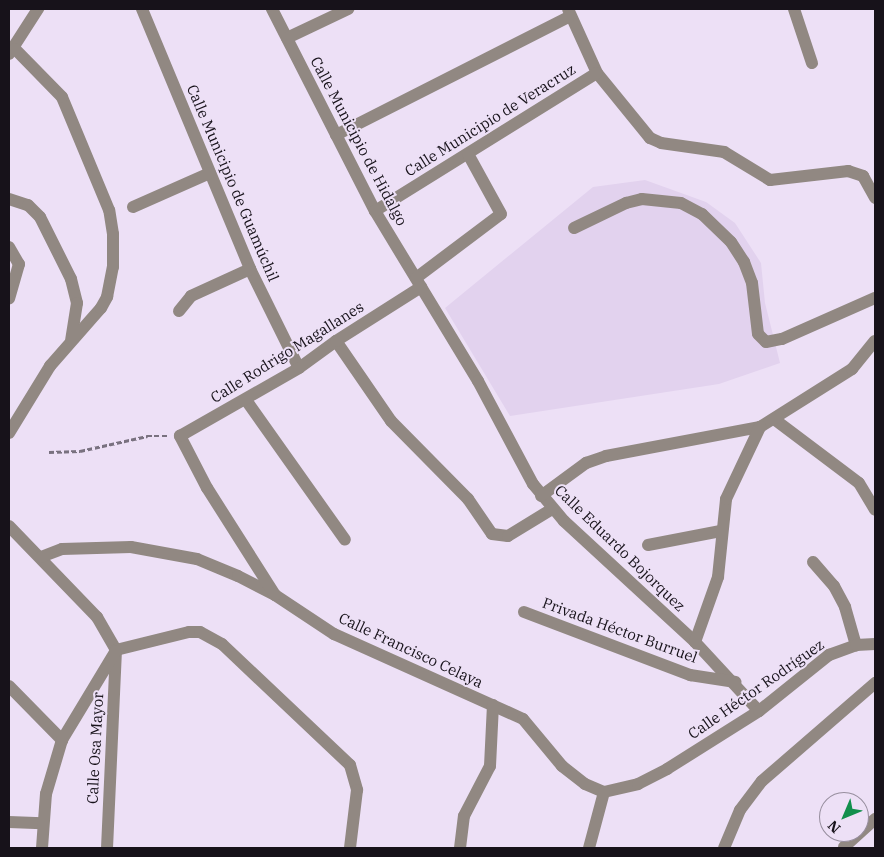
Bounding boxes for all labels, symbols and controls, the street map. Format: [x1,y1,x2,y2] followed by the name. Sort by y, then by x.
[307,53,411,229] street label: Calle Municipio de Hidalgo
[401,60,579,180] street label: Calle Municipio de Veracruz
[183,82,283,284] street label: Calle Municipio de Guamúchil
[207,297,367,407] street label: Calle Rodrigo Magallanes
[551,481,689,615] street label: Calle Eduardo Bojorquez
[540,594,700,666] street label: Privada Héctor Burruel
[336,609,486,691] street label: Calle Francisco Celaya
[685,635,827,743] street label: Calle Héctor Rodríguez
[83,692,107,804] street label: Calle Osa Mayor
[819,792,869,842] north arrow
[824,817,844,837] text: N

